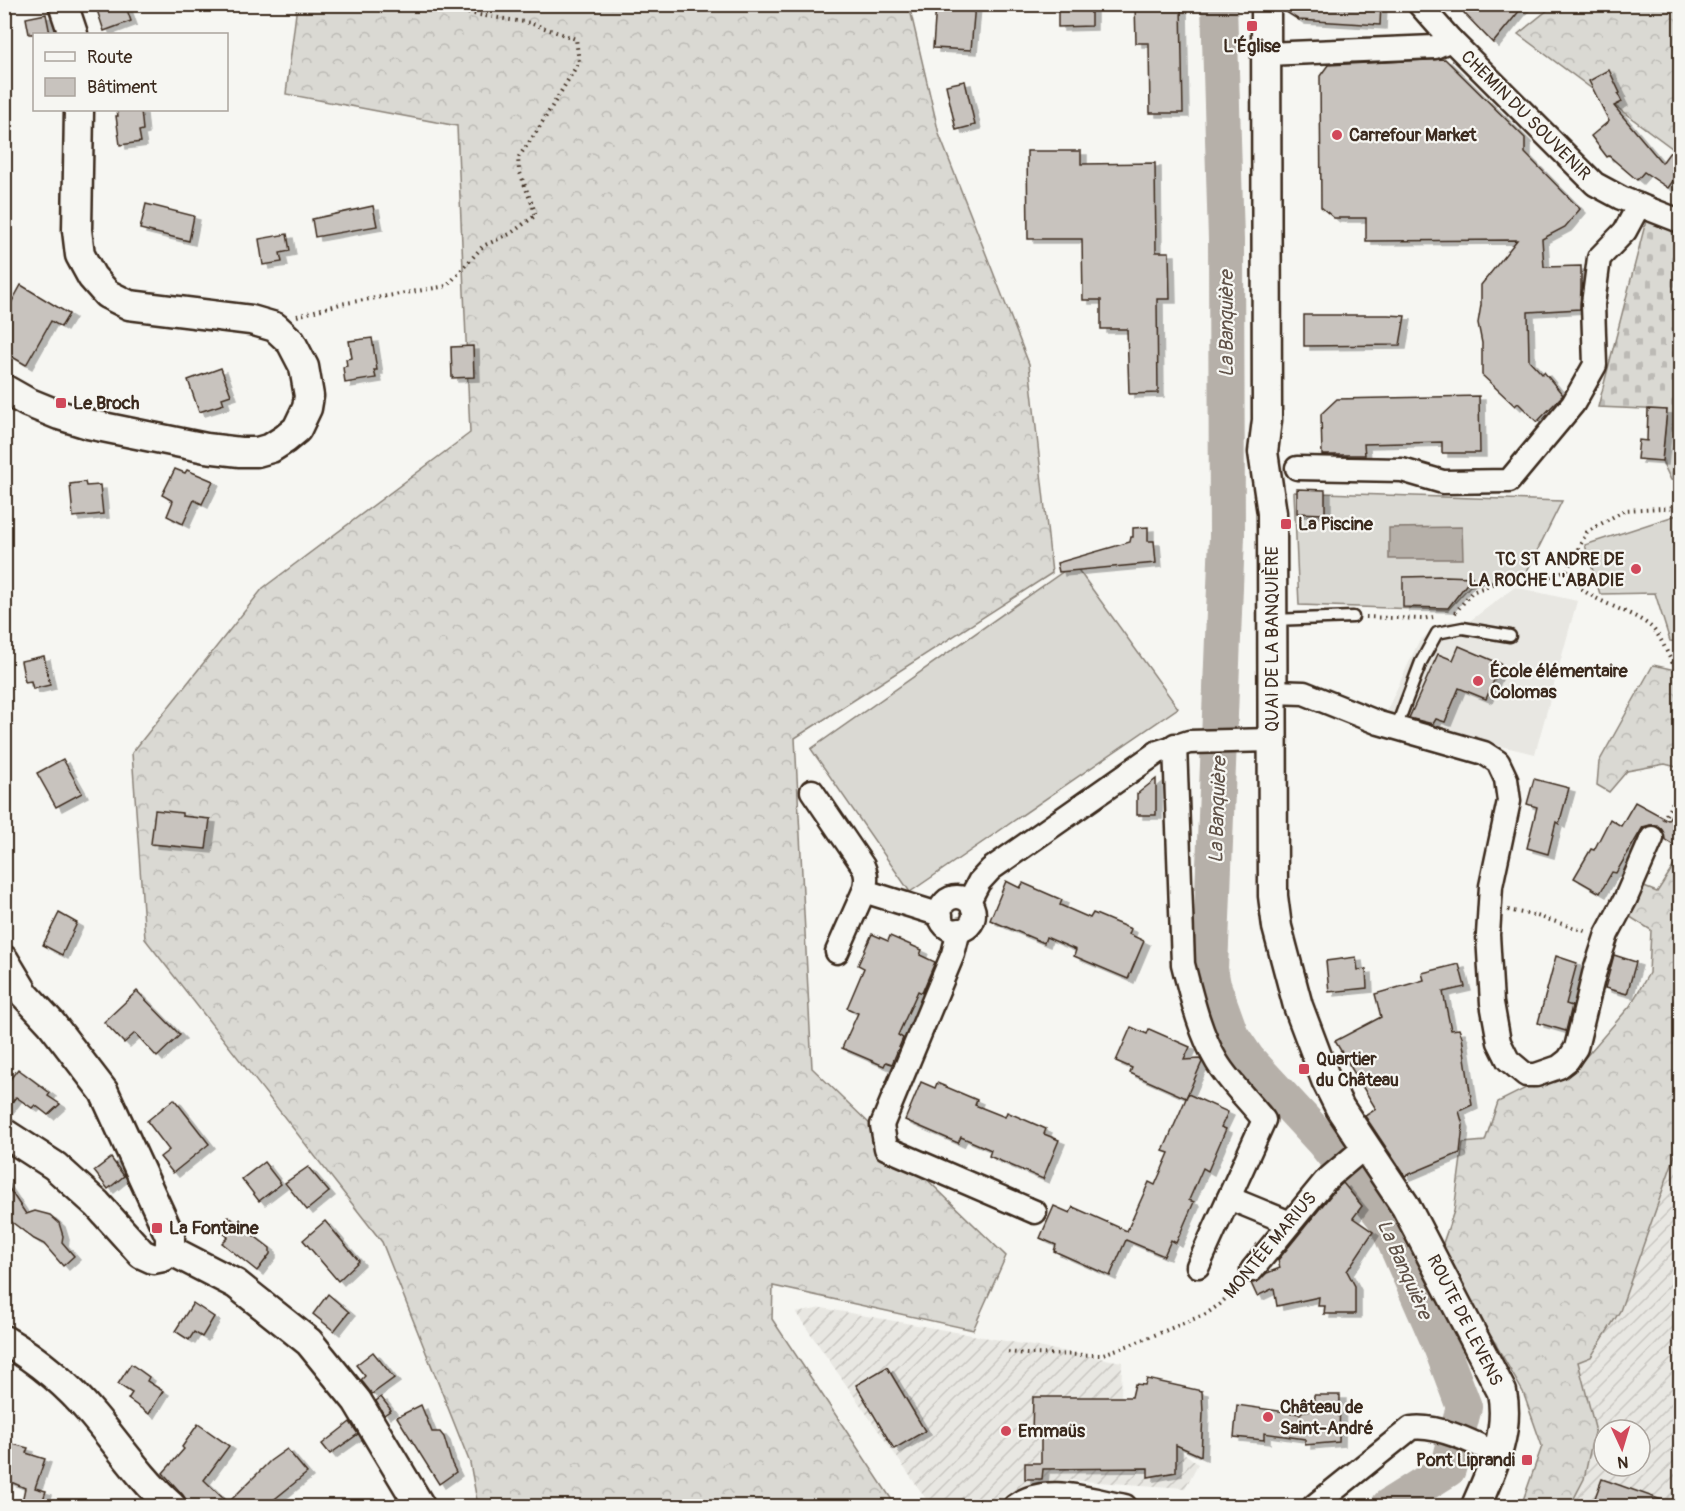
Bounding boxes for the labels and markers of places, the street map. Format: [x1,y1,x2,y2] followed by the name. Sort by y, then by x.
[1245,19,1259,33] marker: L'Église
[1223,35,1282,58] place label: L'Église
[1349,124,1477,147] place label: Carrefour Market
[1330,128,1344,142] marker: Carrefour Market
[73,392,140,415] place label: Le Broch
[54,396,68,410] marker: Le Broch
[1298,513,1374,536] place label: La Piscine
[1279,517,1293,531] marker: La Piscine
[1468,548,1625,592] place label: TC ST ANDRE DE LA ROCHE L'ABADIE
[1629,562,1643,576] marker: TC ST ANDRE DE LA ROCHE L'ABADIE
[1490,660,1629,704] place label: École élémentaire Colomas
[1471,674,1485,688] marker: École élémentaire Colomas
[1316,1048,1399,1092] place label: Quartier du Château
[1297,1062,1311,1076] marker: Quartier du Château
[169,1217,260,1240] place label: La Fontaine
[150,1221,164,1235] marker: La Fontaine
[1280,1396,1374,1440] place label: Château de Saint-André
[1261,1410,1275,1424] marker: Château de Saint-André
[1018,1420,1086,1443] place label: Emmaüs
[999,1424,1013,1438] marker: Emmaüs
[1416,1449,1515,1472] place label: Pont Liprandi
[1520,1453,1534,1467] marker: Pont Liprandi

